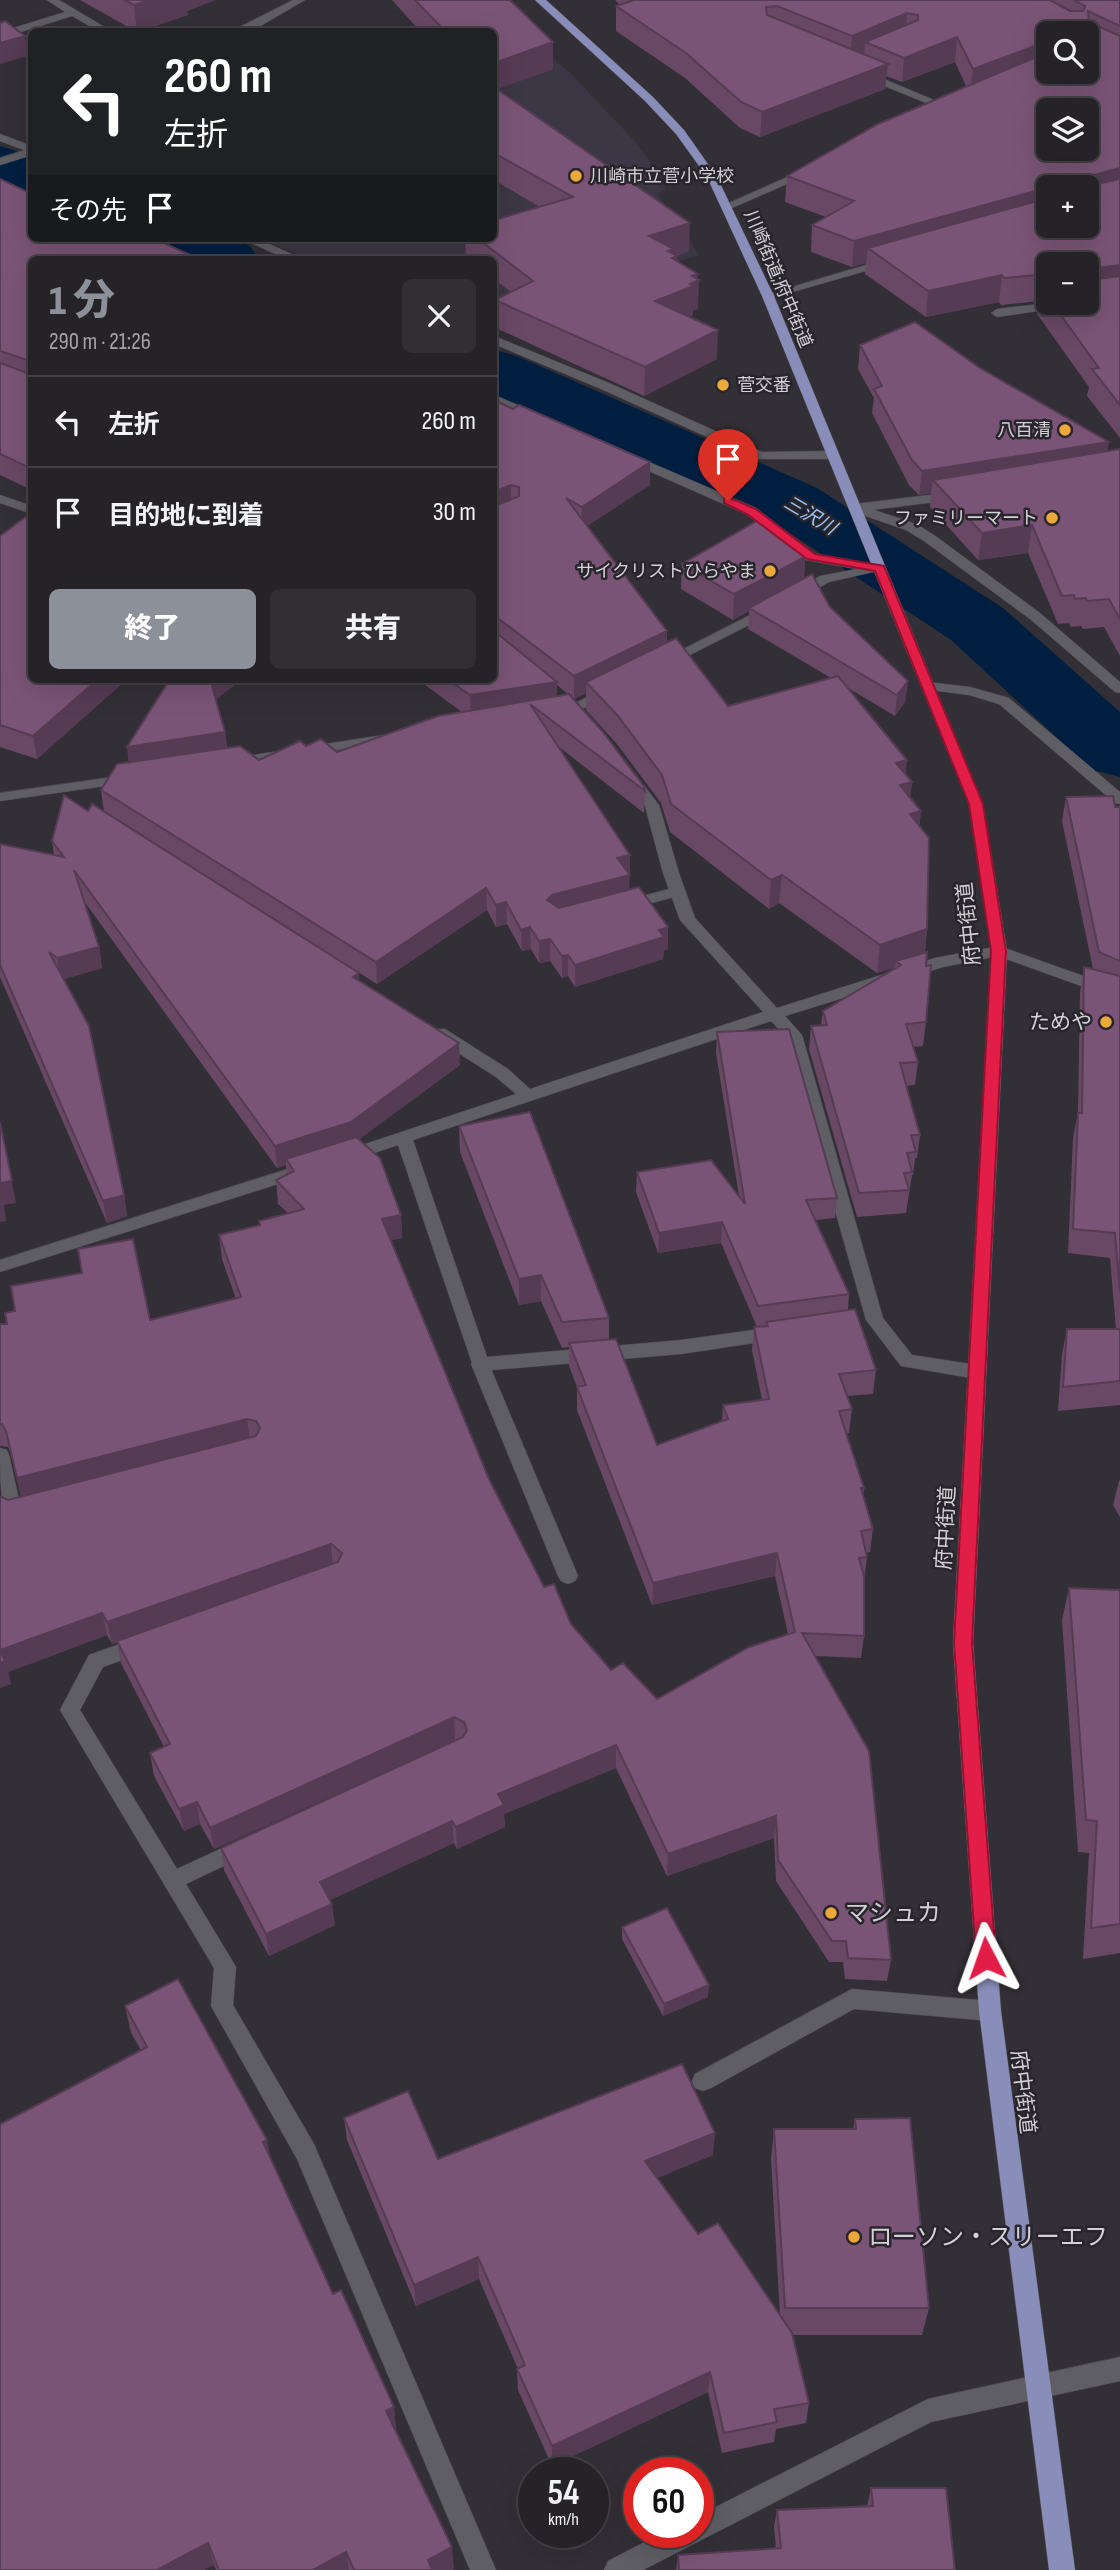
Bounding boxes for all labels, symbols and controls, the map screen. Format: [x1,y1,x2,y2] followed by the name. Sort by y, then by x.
[1036,21,1099,315] map controls
[1036,21,1099,84] button: search
[164,48,272,107] text: 260 m
[49,56,140,147] icon: left
[1036,98,1099,161] button: layers
[164,116,228,155] text: 左折
[590,166,734,187] place label: 川崎市立菅小学校
[568,168,584,184] marker: 川崎市立菅小学校
[1036,175,1099,238] button: +
[141,189,179,227] icon: arrive
[49,196,127,227] text: その先
[740,207,816,351] street label: 川崎街道;府中街道
[1036,252,1099,315] button: −
[49,276,115,327] text: 1 分
[402,279,476,353] button: close
[49,328,151,356] text: 290 m · 21:26
[737,375,791,396] place label: 菅交番
[715,377,731,393] marker: 菅交番
[49,403,87,441] icon: left
[421,406,476,437] text: 260 m
[108,410,160,441] text: 左折
[997,420,1051,441] place label: 八百清
[1057,422,1073,438] marker: 八百清
[698,429,758,501] pin
[709,440,747,478] icon: arrive
[780,491,842,542] water label: 三沢川
[49,494,87,532] icon: arrive
[433,497,476,528] text: 30 m
[108,501,264,532] text: 目的地に到着
[894,508,1038,529] place label: ファミリーマート
[1044,510,1060,526] marker: ファミリーマート
[576,561,756,582] place label: サイクリストひらやま
[762,563,778,579] marker: サイクリストひらやま
[49,589,256,669] button: 終了
[270,589,476,669] button: 共有
[952,881,986,967] street label: 府中街道
[1029,1010,1092,1035] place label: ためや
[1098,1014,1114,1030] marker: ためや
[931,1485,961,1571] street label: 府中街道
[845,1899,941,1928] place label: マシュカ
[823,1905,839,1921] marker: マシュカ
[949,1921,1023,1995] position arrow
[1005,2049,1041,2135] street label: 府中街道
[868,2223,1108,2252] place label: ローソン・スリーエフ
[846,2229,862,2245] marker: ローソン・スリーエフ
[623,2457,714,2548] speed limit sign: 60
[548,2472,579,2515] text: 54
[548,2509,579,2530] text: km/h

